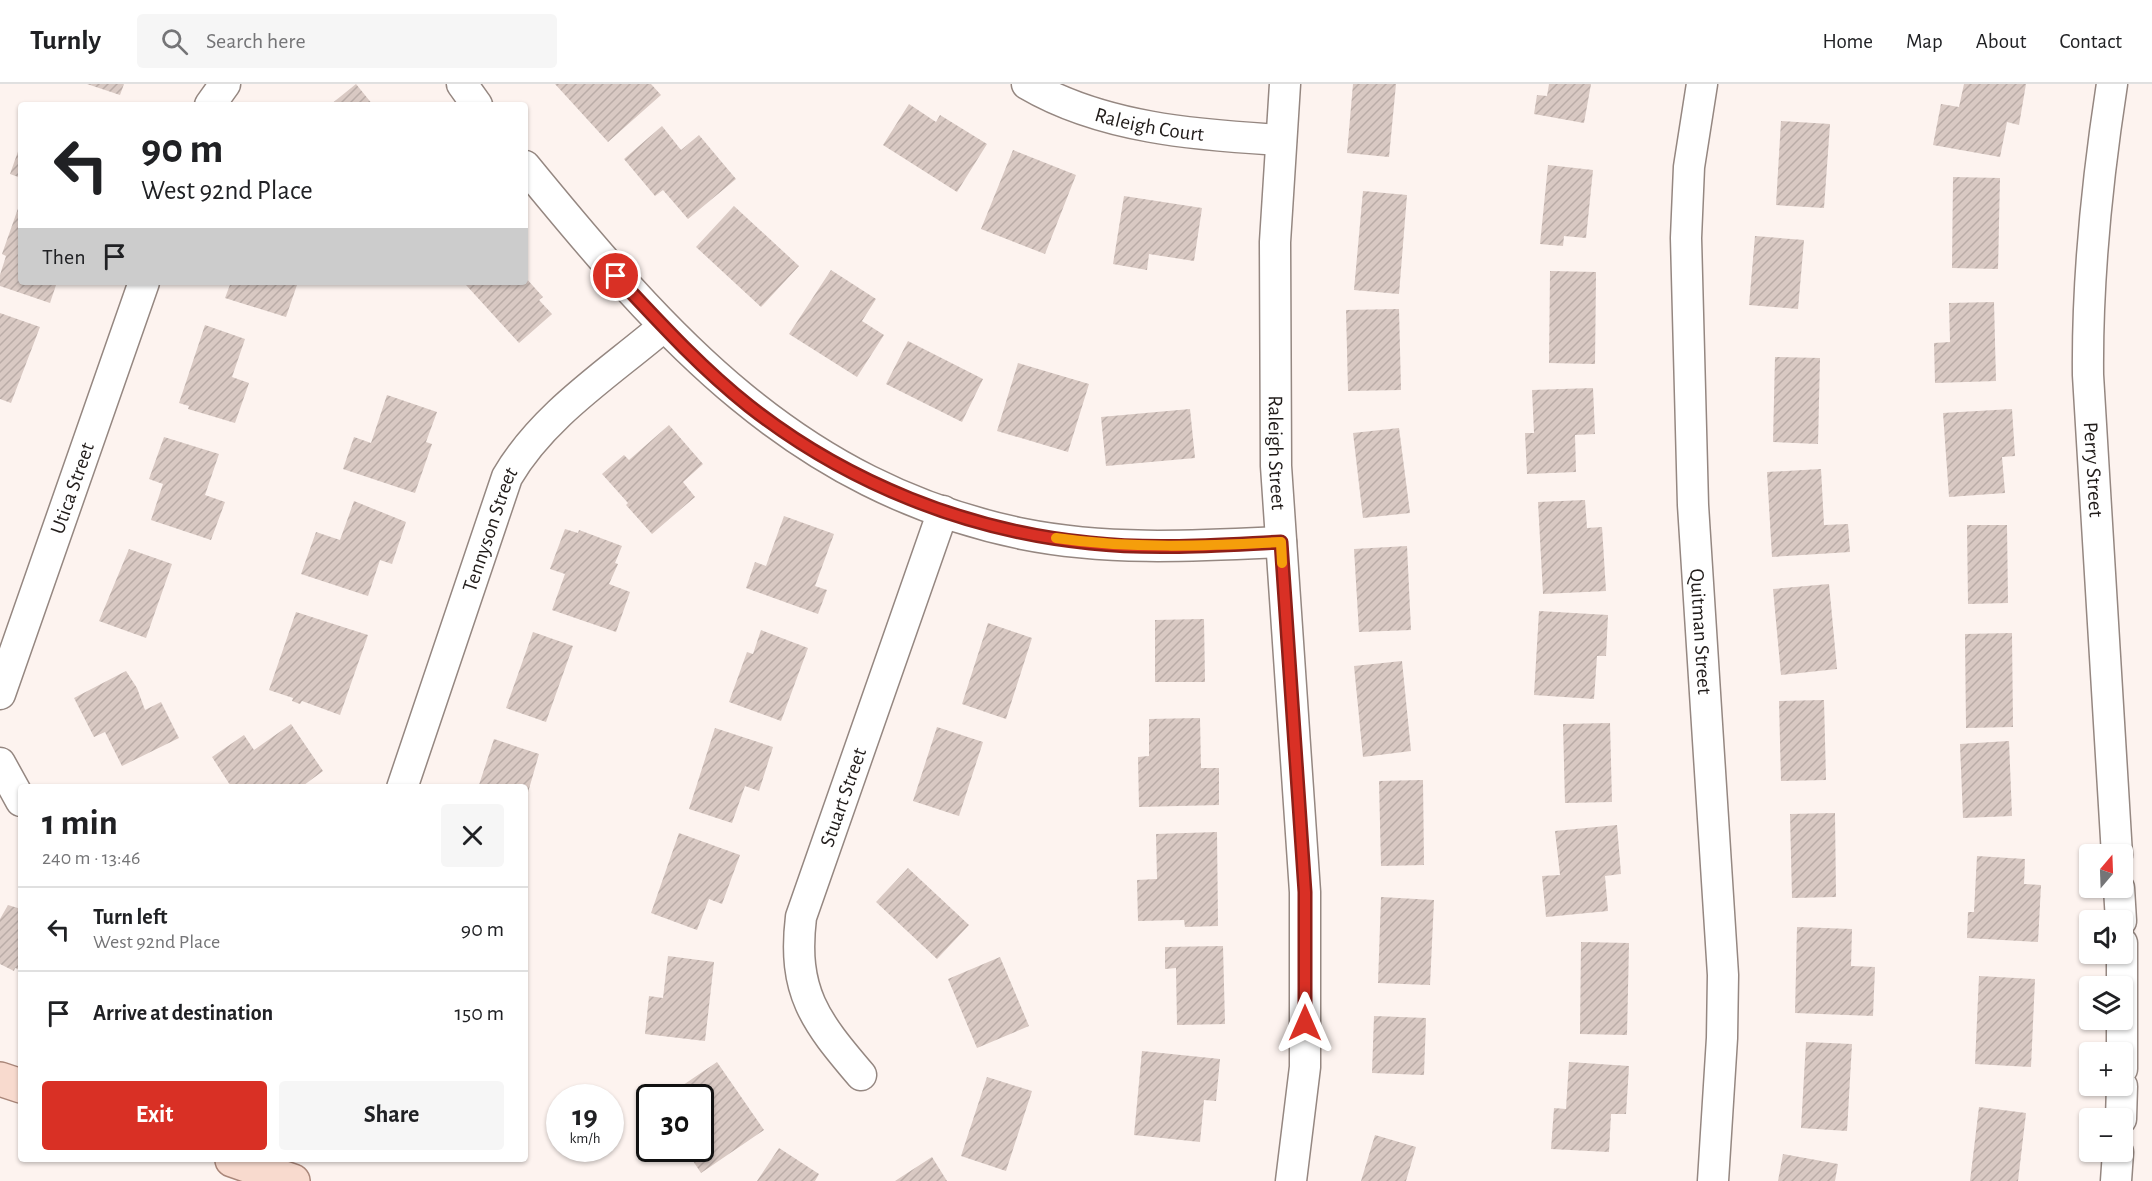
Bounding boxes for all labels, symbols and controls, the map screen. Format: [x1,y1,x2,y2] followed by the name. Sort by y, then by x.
[137,14,557,68] search box
[158,25,191,58] icon: search
[30,27,101,55] text: Turnly
[206,30,306,52] text: Search here
[1822,31,1873,52] text: Home
[1906,31,1943,52] text: Map
[1976,31,2026,52] text: About
[2059,31,2122,52] text: Contact
[1092,104,1205,145] street label: Raleigh Court
[42,126,120,204] icon: left
[141,128,223,170] text: 90 m
[141,177,313,204] text: West 92nd Place
[98,240,131,273] icon: arrive
[42,246,86,268] text: Then
[590,250,641,301] pin
[599,259,632,292] icon: arrive
[1265,395,1289,511] street label: Raleigh Street
[2080,421,2107,518] street label: Perry Street
[47,440,98,537] street label: Utica Street
[459,463,522,595] street label: Tennyson Street
[1686,568,1715,695] street label: Quitman Street
[816,745,870,850] street label: Stuart Street
[441,804,504,867] button: close
[42,805,118,841] text: 1 min
[2079,844,2133,898] north arrow
[2079,844,2133,1162] map controls
[42,848,140,868] text: 240 m · 13:46
[93,906,167,928] text: Turn left
[2079,910,2133,964] button: sound
[42,913,75,946] icon: left
[461,918,504,940] text: 90 m
[93,932,220,952] text: West 92nd Place
[2079,976,2133,1030] button: layers
[1273,991,1337,1055] position arrow
[42,997,75,1030] icon: arrive
[93,1002,273,1024] text: Arrive at destination
[454,1002,504,1024] text: 150 m
[2079,1042,2133,1096] button: +
[42,1081,267,1150] button: Exit
[279,1081,504,1150] button: Share
[636,1084,714,1162] speed limit sign: 30
[572,1101,598,1131] text: 19
[2079,1108,2133,1162] button: −
[570,1131,600,1146] text: km/h

